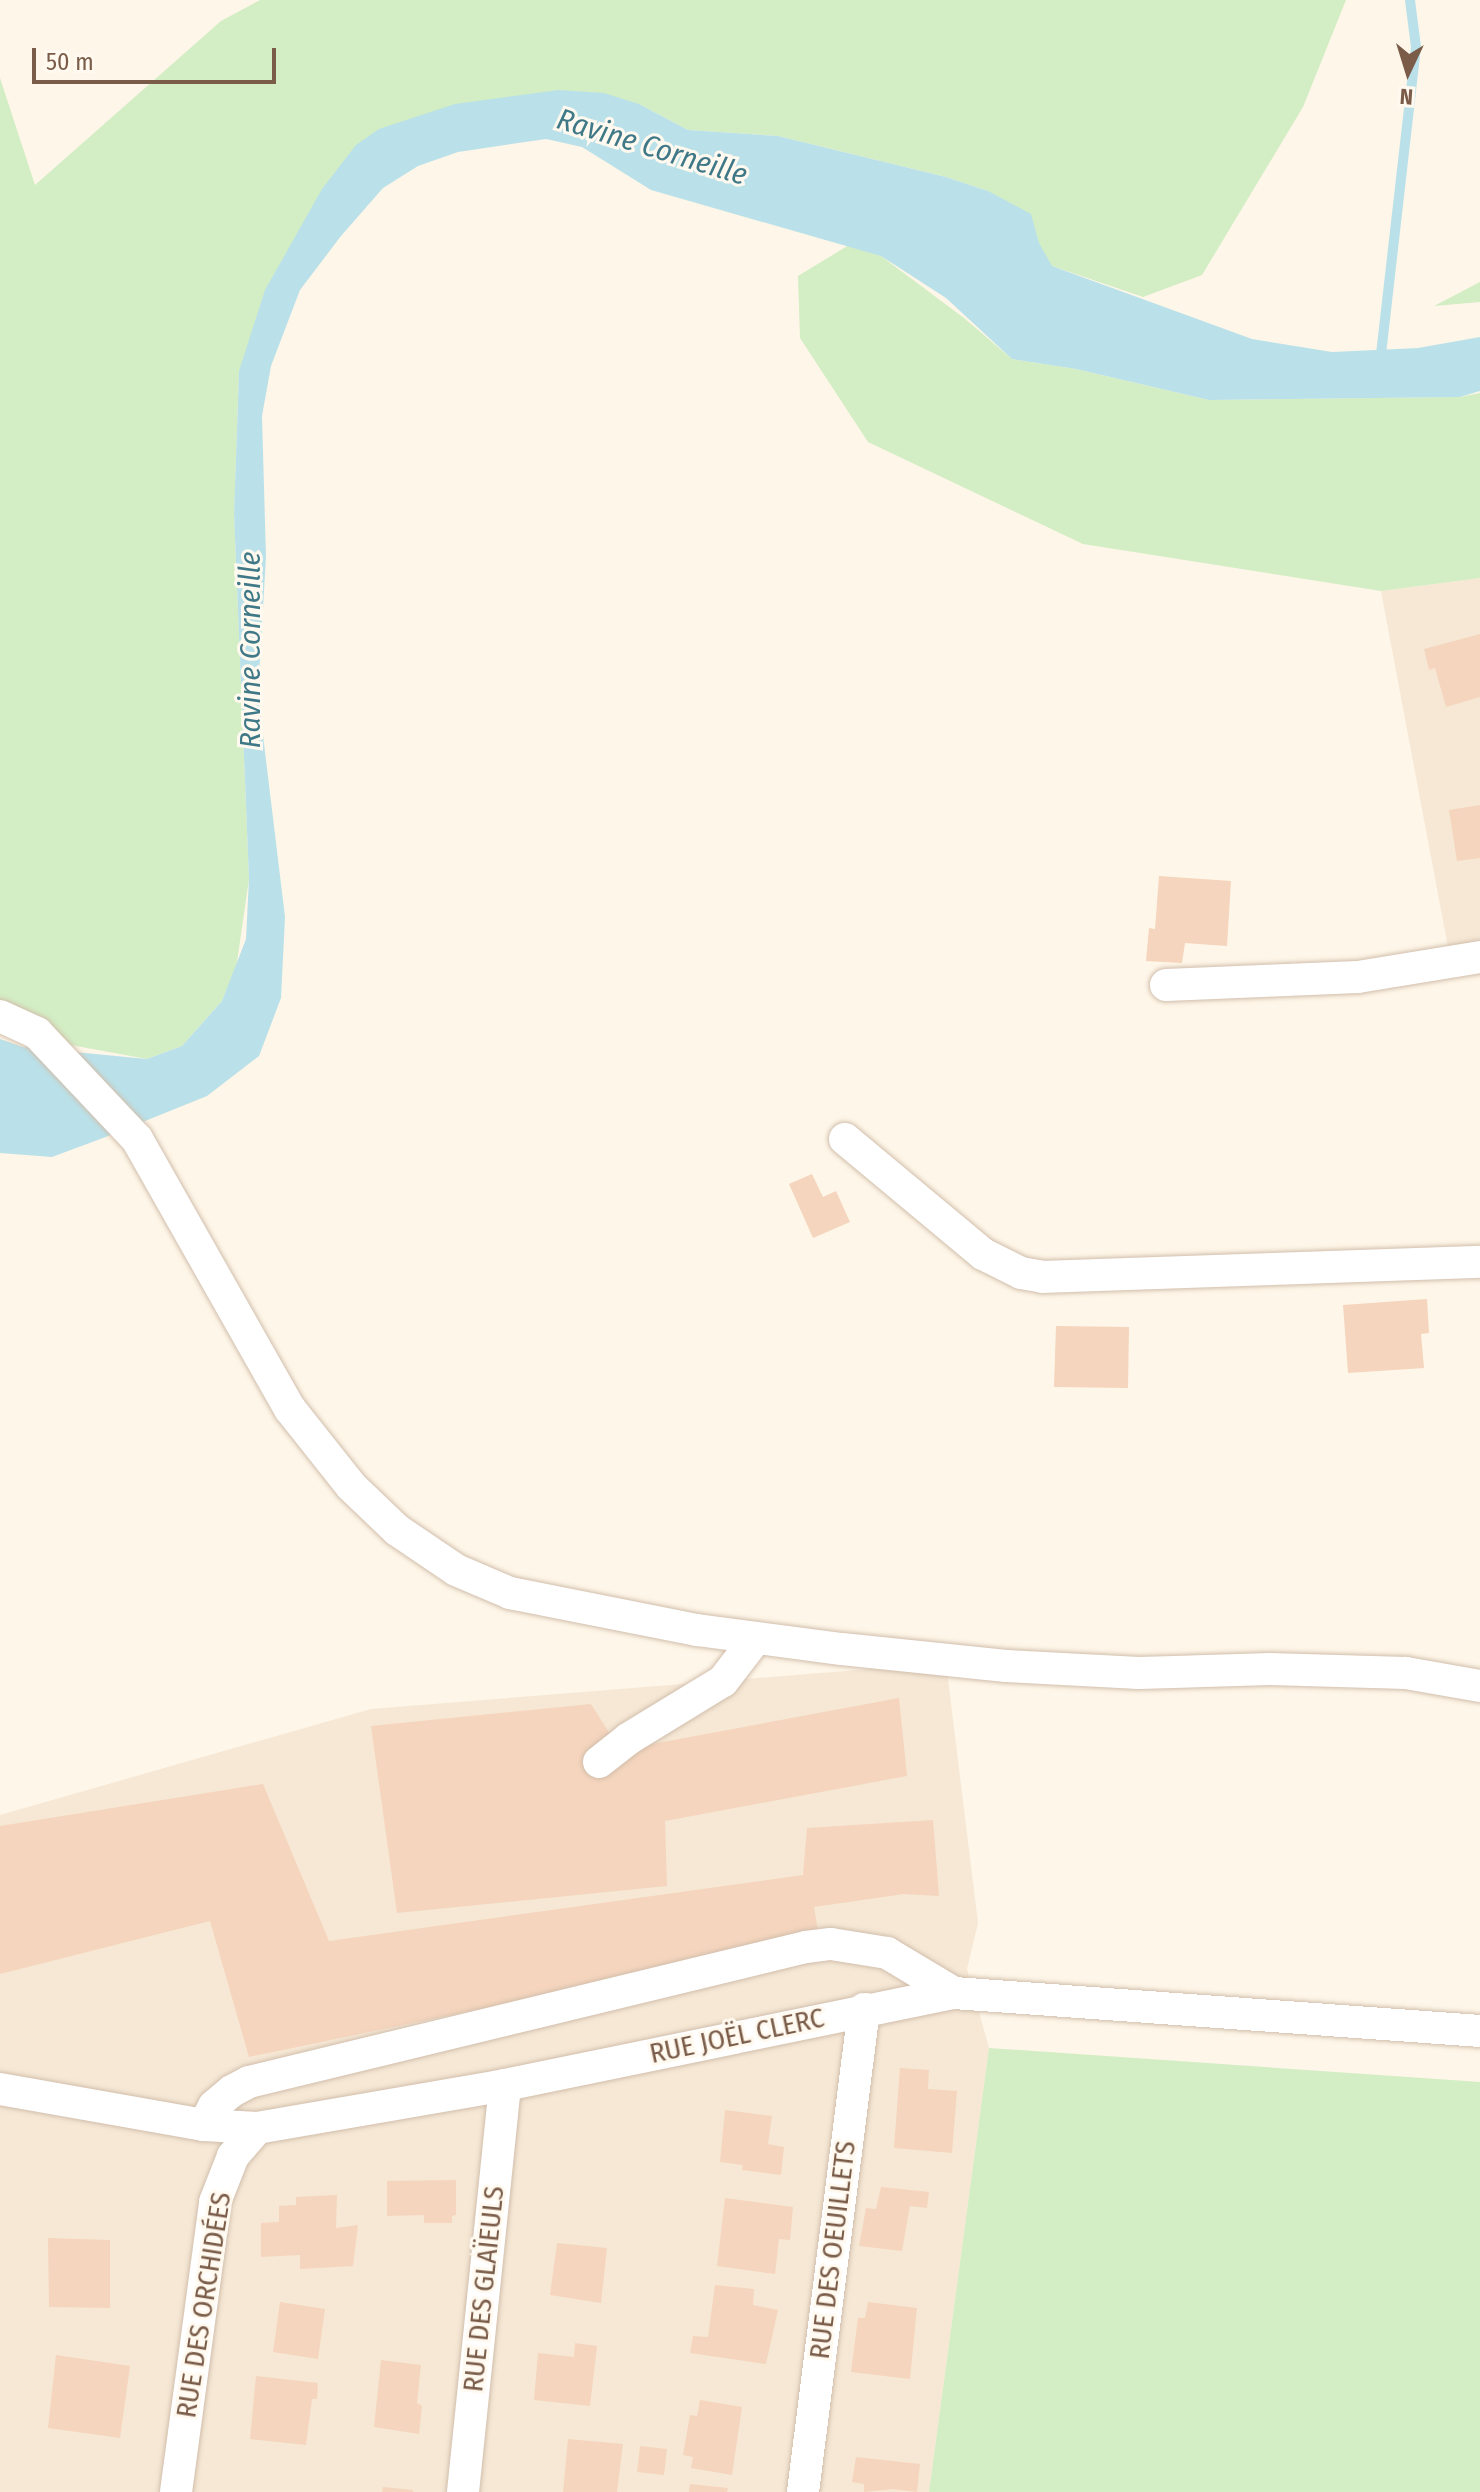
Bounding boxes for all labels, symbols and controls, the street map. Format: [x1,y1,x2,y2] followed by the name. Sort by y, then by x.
[36,32,280,82] scale bar
[1368,32,1448,112] north arrow
[46,48,94,76] text: 50 m
[1399,83,1414,110] text: N
[553,101,751,193] water label: Ravine Corneille
[232,552,268,748] water label: Ravine Corneille
[647,2001,827,2071] street label: RUE JOËL CLERC
[803,2139,863,2361] street label: RUE DES OEUILLETS
[456,2184,512,2394] street label: RUE DES GLAÏEULS
[170,2190,238,2420] street label: RUE DES ORCHIDÉES

